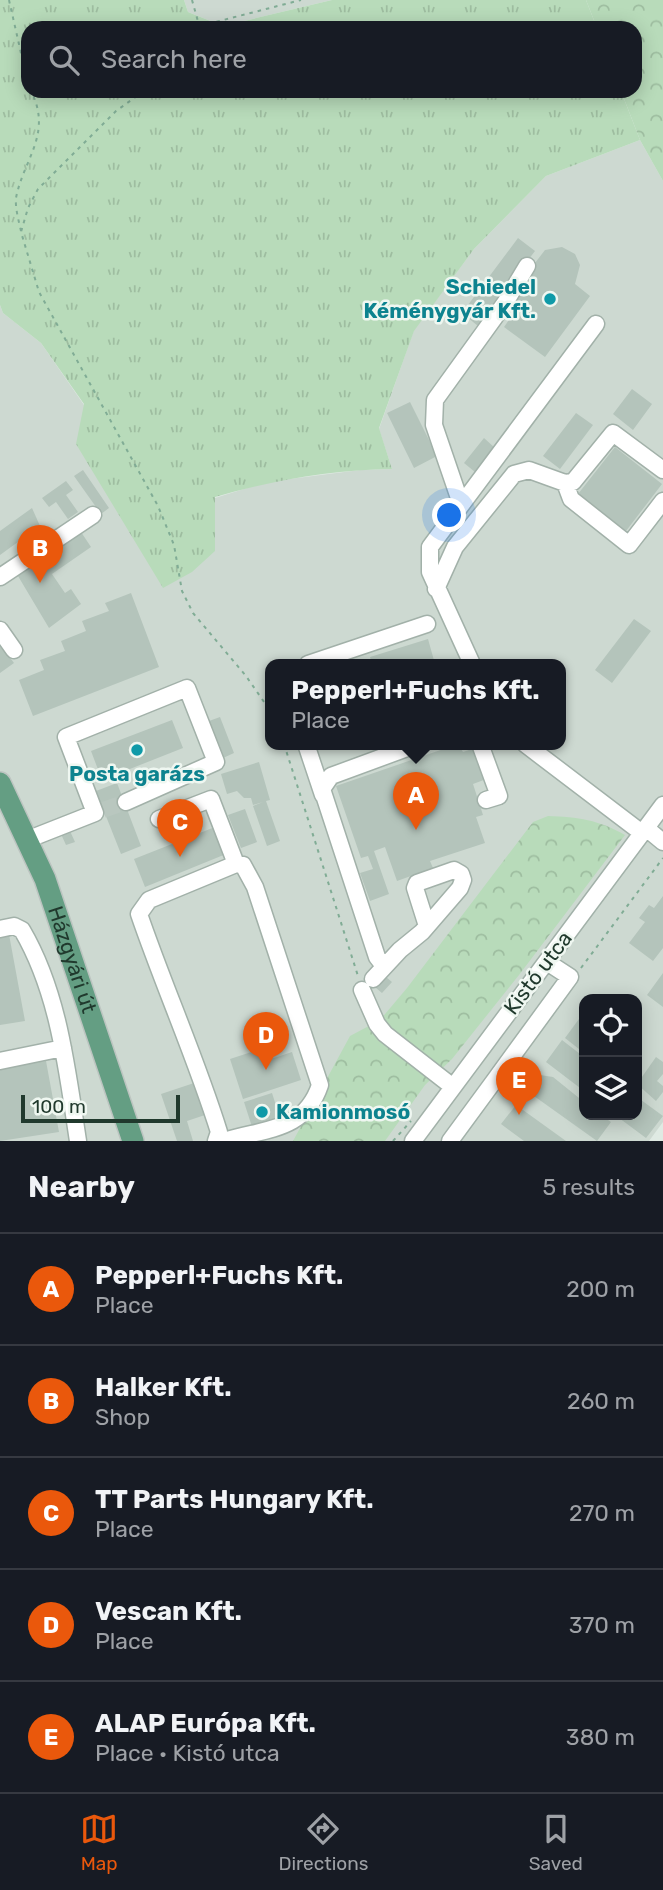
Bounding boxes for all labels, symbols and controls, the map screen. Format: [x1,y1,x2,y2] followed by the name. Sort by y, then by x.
[21,21,642,98] search box
[45,41,83,79] icon: search
[101,44,247,75] text: Search here
[363,274,536,323] place label: Schiedel Kéménygyár Kft.
[542,291,558,307] marker: Schiedel Kéménygyár Kft.
[432,498,466,532] your location
[17,525,63,583] pin: B
[265,659,566,750] popup
[291,675,540,706] text: Pepperl+Fuchs Kft.
[291,706,350,734] text: Place
[129,742,145,758] marker: Posta garázs
[69,761,205,786] place label: Posta garázs
[393,772,439,830] pin: A
[157,799,203,857] pin: C
[43,903,102,1016] street label: Házgyári út
[498,926,577,1019] street label: Kistó utca
[579,994,642,1120] map controls
[579,994,642,1057] button: locate
[243,1012,289,1070] pin: D
[496,1057,542,1115] pin: E
[579,1057,642,1120] button: layers
[21,1092,180,1124] scale bar
[32,1095,86,1118] text: 100 m
[276,1099,410,1124] place label: Kamionmosó
[254,1104,270,1120] marker: Kamionmosó
[28,1169,135,1205] text: Nearby
[542,1173,635,1201] text: 5 results
[95,1260,344,1291] text: Pepperl+Fuchs Kft.
[43,1275,59,1303] text: A
[566,1275,635,1303] text: 200 m
[95,1291,154,1319] text: Place
[95,1372,232,1403] text: Halker Kft.
[43,1387,59,1415] text: B
[567,1387,635,1415] text: 260 m
[95,1403,150,1431] text: Shop
[95,1484,374,1515] text: TT Parts Hungary Kft.
[43,1499,59,1527] text: C
[569,1499,635,1527] text: 270 m
[95,1515,154,1543] text: Place
[95,1596,242,1627] text: Vescan Kft.
[43,1611,59,1639] text: D
[569,1611,635,1639] text: 370 m
[95,1627,154,1655] text: Place
[95,1708,316,1739] text: ALAP Európa Kft.
[44,1723,58,1751] text: E
[566,1723,635,1751] text: 380 m
[95,1739,280,1767] text: Place · Kistó utca
[80,1810,118,1875] tab: Map
[278,1810,368,1875] tab: Directions
[529,1810,583,1875] tab: Saved

